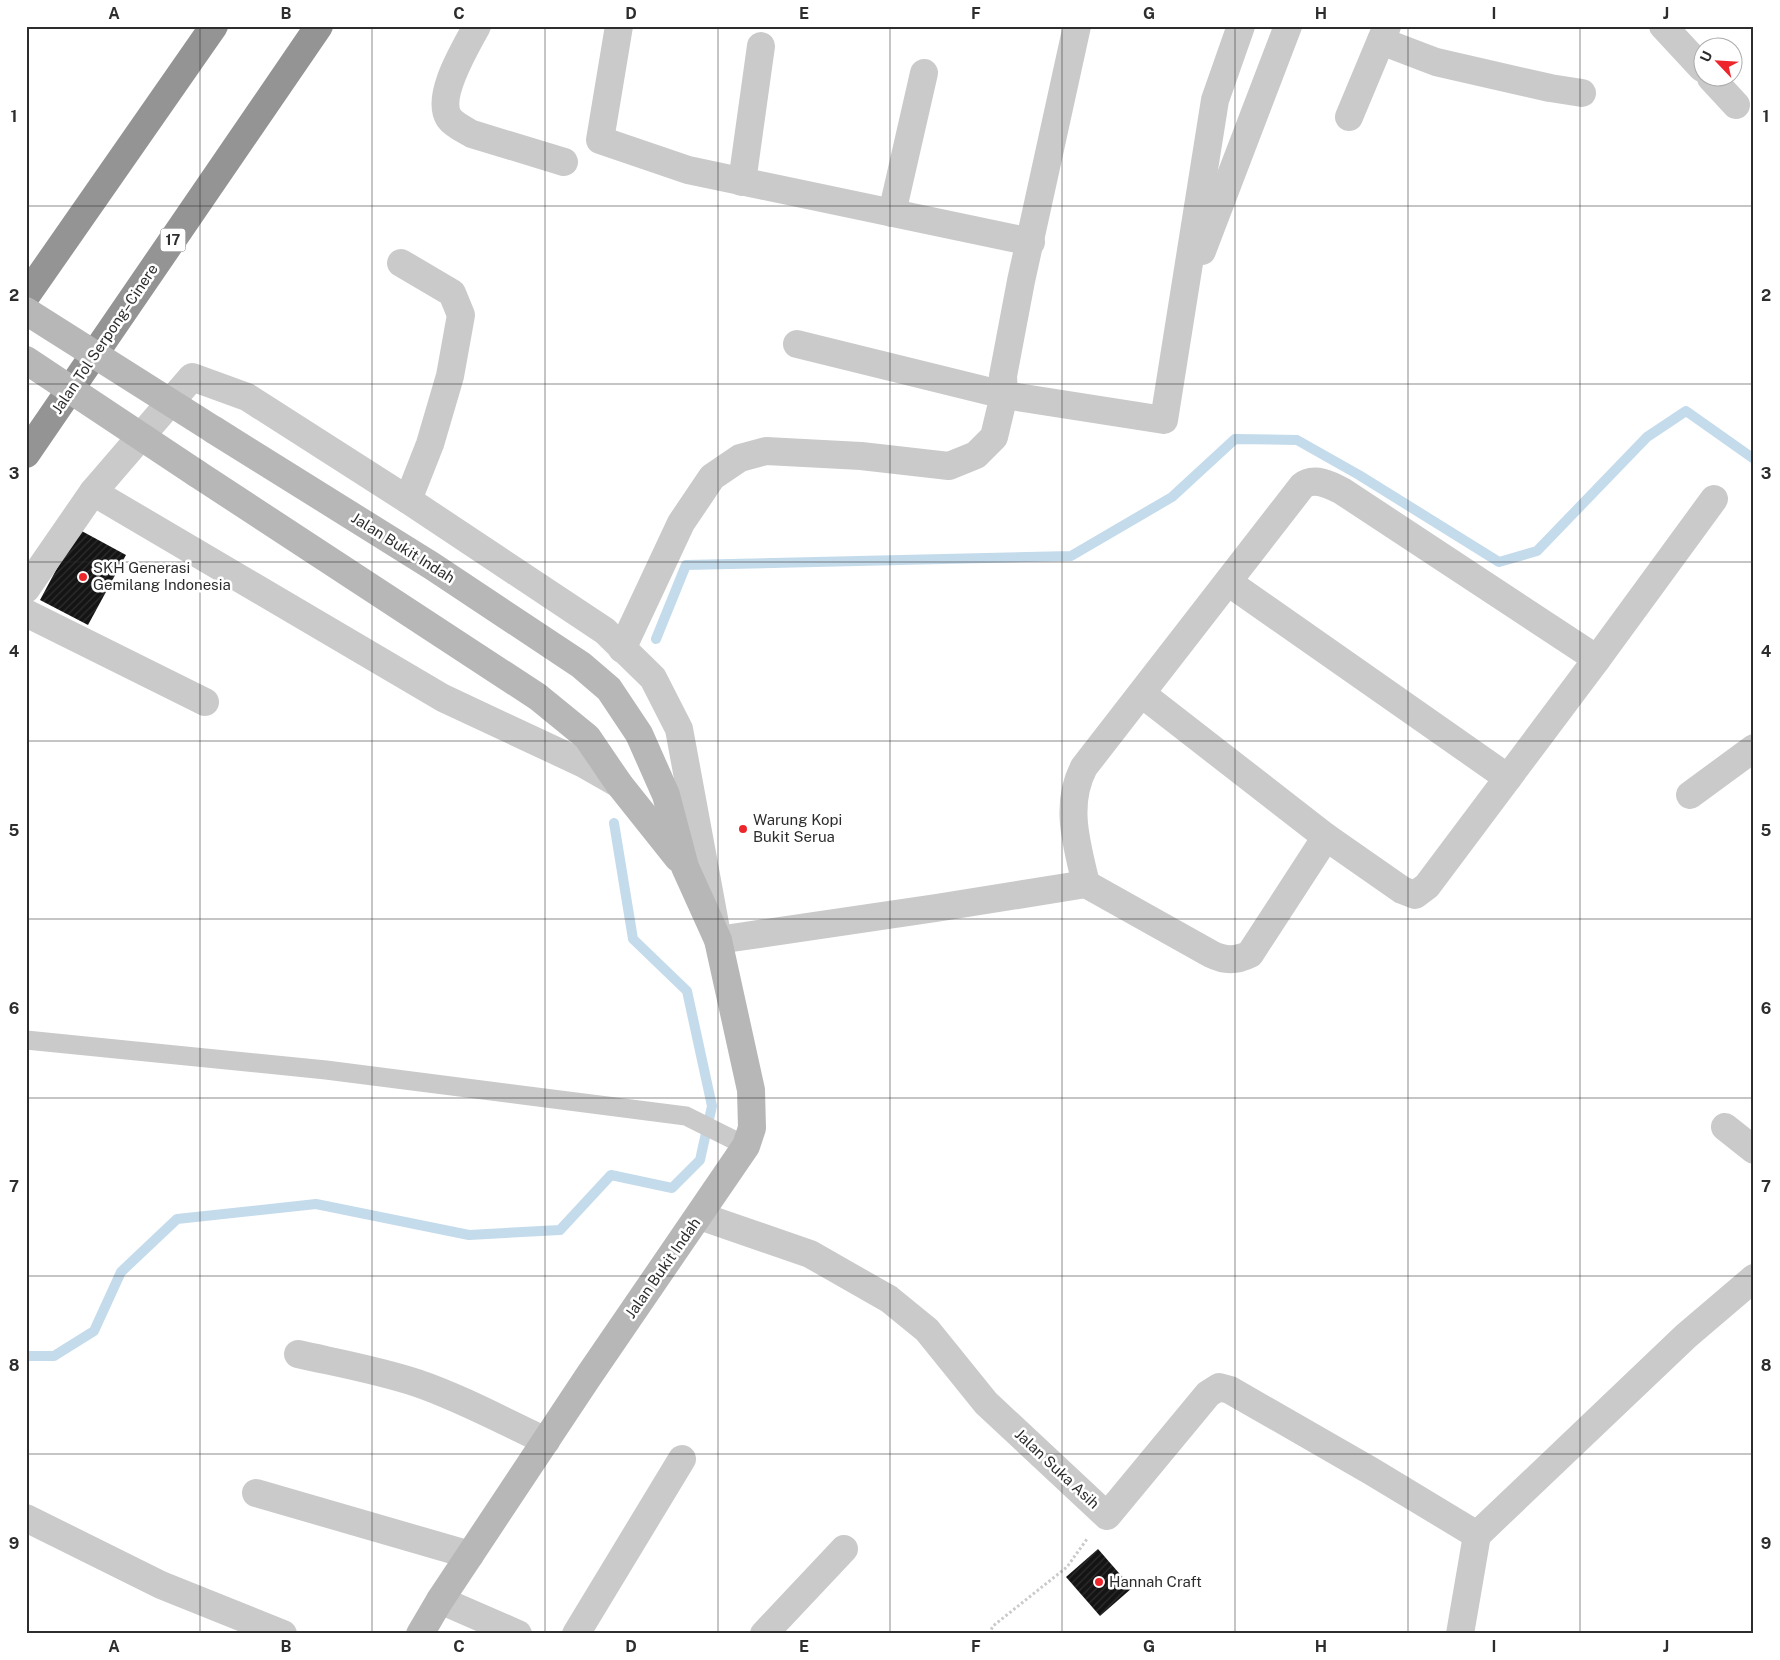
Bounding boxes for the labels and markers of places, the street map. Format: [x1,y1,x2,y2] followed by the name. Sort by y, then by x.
[93,559,231,593] place label: SKH Generasi Gemilang Indonesia
[77,571,89,583] marker: SKH Generasi Gemilang Indonesia
[753,811,842,845] place label: Warung Kopi Bukit Serua
[737,823,749,835] marker: Warung Kopi Bukit Serua
[1109,1573,1202,1590] place label: Hannah Craft
[1093,1576,1105,1588] marker: Hannah Craft

